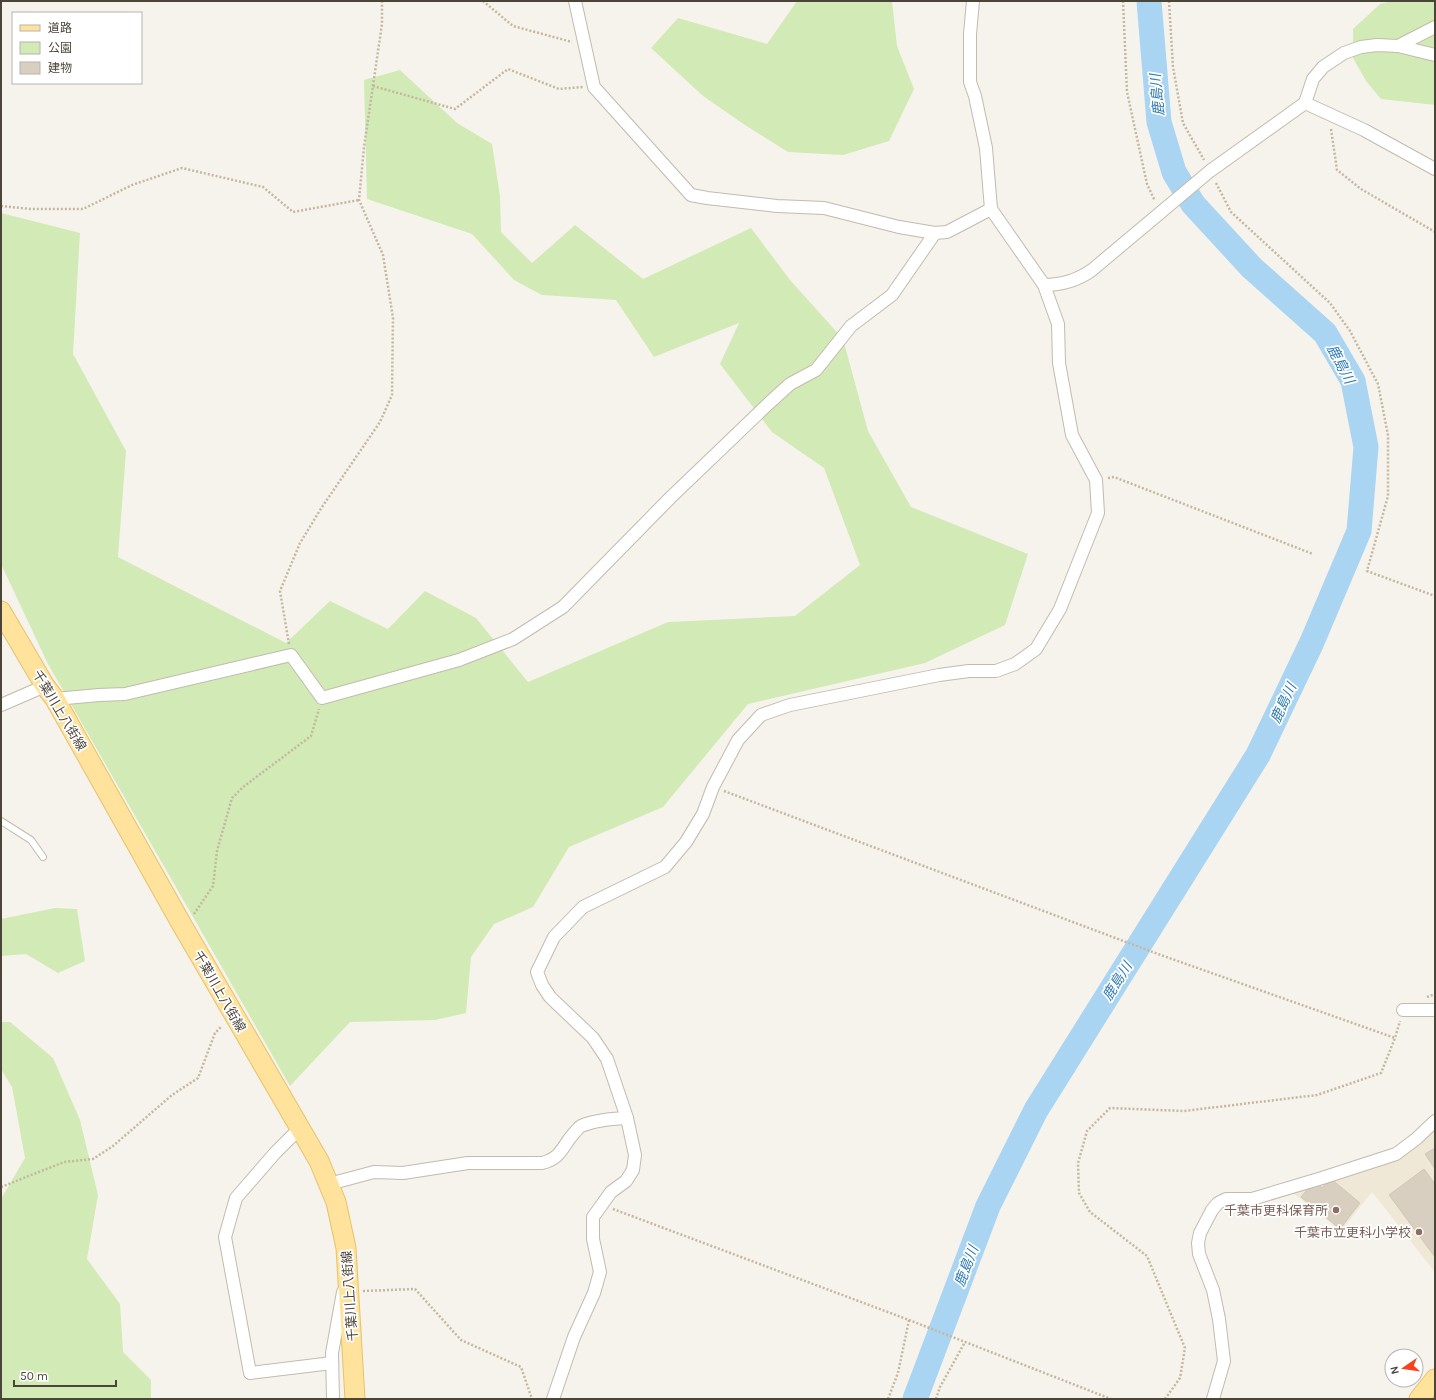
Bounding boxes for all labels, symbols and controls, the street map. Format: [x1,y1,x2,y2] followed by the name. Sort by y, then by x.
[12,12,142,84] legend
[48,21,72,35] text: 道路
[48,41,72,55] text: 公園
[48,61,72,75] text: 建物
[1147,71,1168,117] water label: 鹿島川
[1323,342,1359,389] water label: 鹿島川
[30,667,89,753] street label: 千葉川上八街線
[1267,679,1301,726] water label: 鹿島川
[190,948,249,1034] street label: 千葉川上八街線
[1099,957,1137,1004] water label: 鹿島川
[1224,1203,1328,1218] place label: 千葉市更科保育所
[1331,1205,1341,1215] marker: 千葉市更科保育所
[1294,1225,1411,1240] place label: 千葉市立更科小学校
[1414,1227,1424,1237] marker: 千葉市立更科小学校
[951,1242,983,1289] water label: 鹿島川
[339,1250,360,1342] street label: 千葉川上八街線
[1384,1348,1424,1388] north arrow
[14,1362,116,1388] scale bar
[1388,1365,1402,1375] text: N
[20,1369,48,1383] text: 50 m

